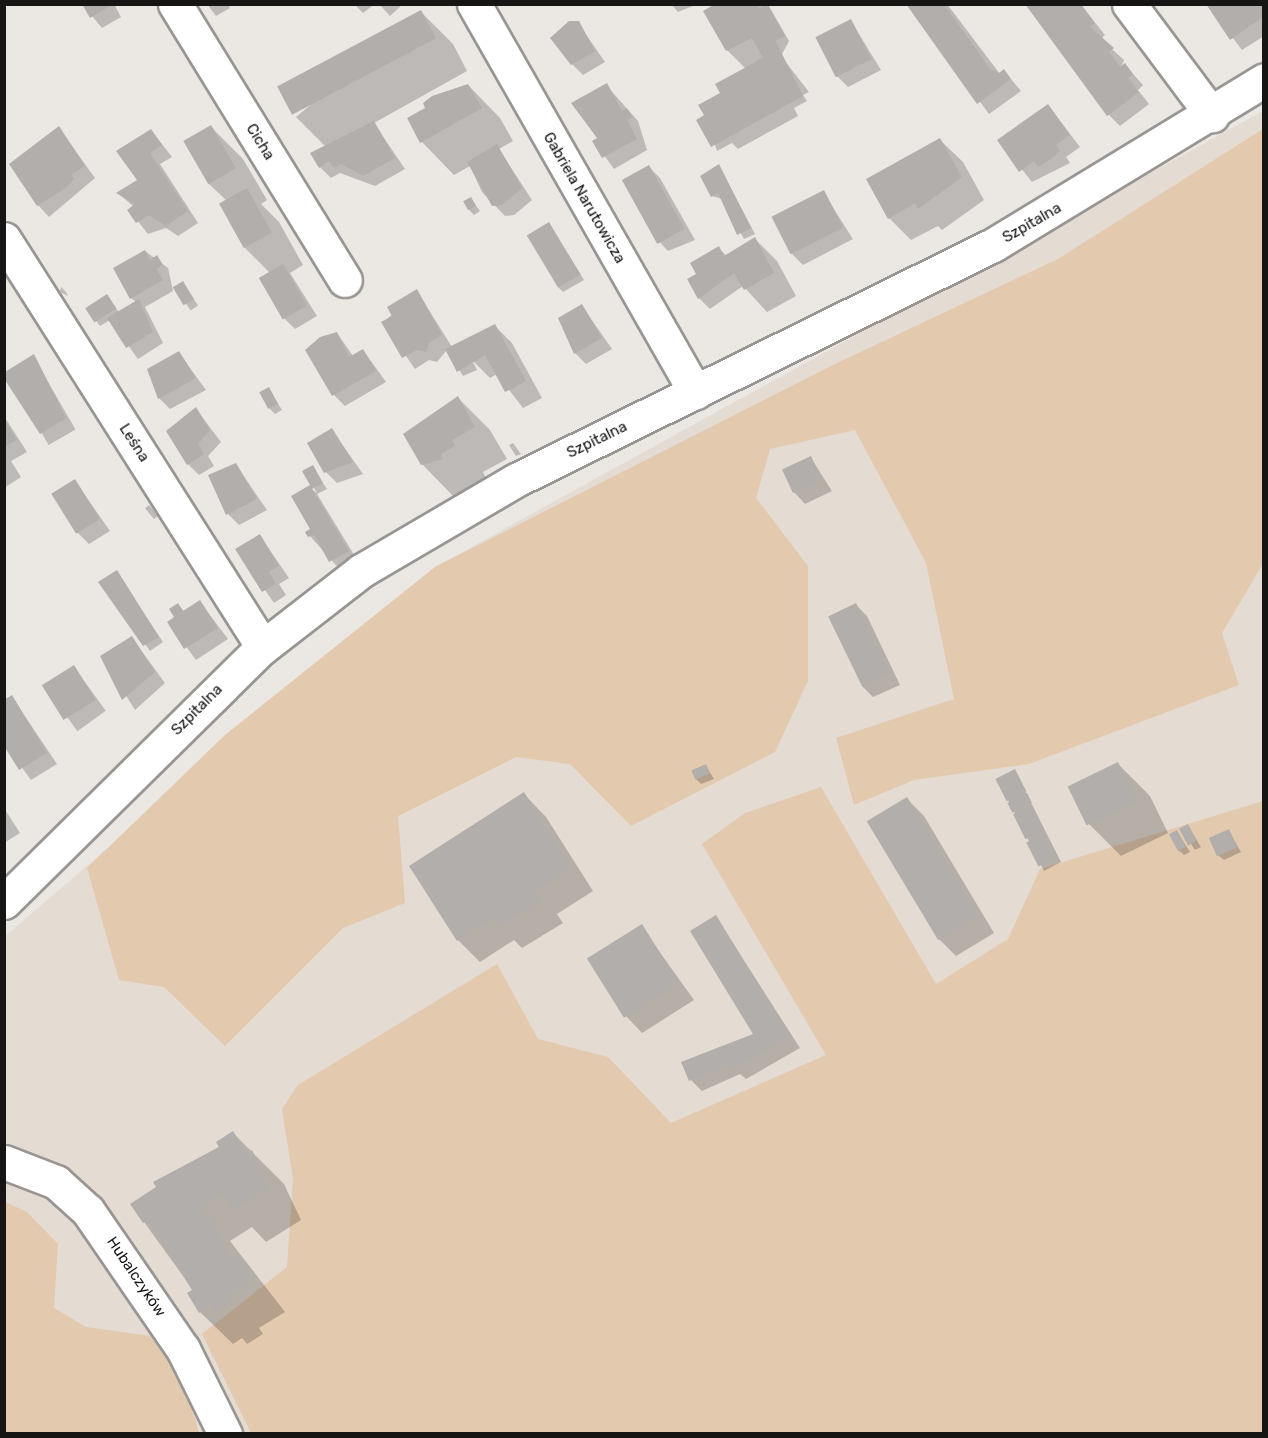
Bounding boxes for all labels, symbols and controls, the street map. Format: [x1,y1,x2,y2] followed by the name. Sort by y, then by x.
[242,121,278,163] street label: Cicha
[539,129,629,267] street label: Gabriela Narutowicza
[999,199,1065,247] street label: Szpitalna
[564,418,630,462] street label: Szpitalna
[115,421,153,465] street label: Leśna
[168,681,226,739] street label: Szpitalna
[103,1234,169,1320] street label: Hubalczyków

